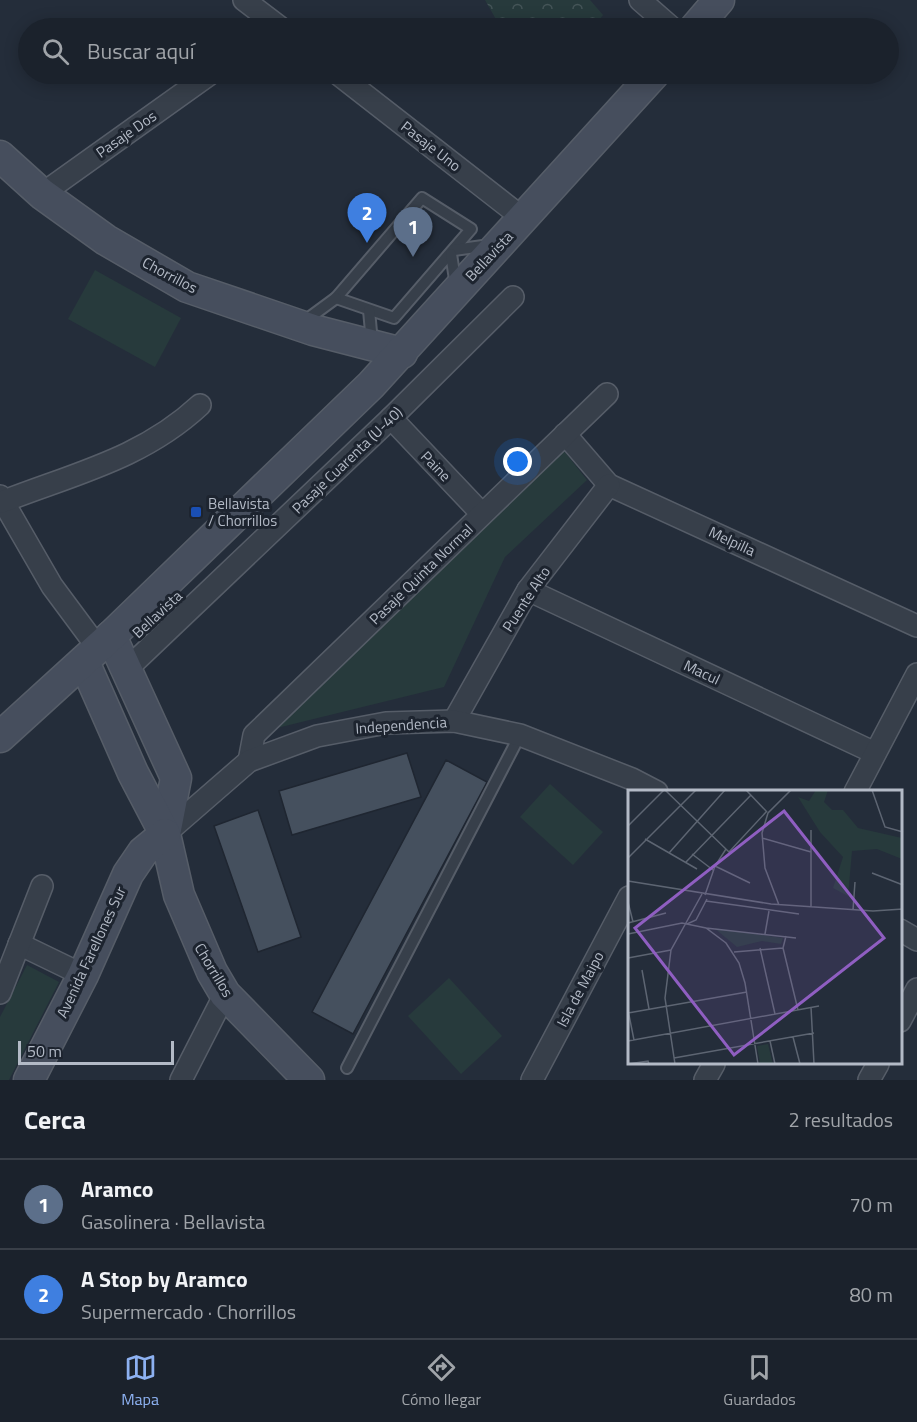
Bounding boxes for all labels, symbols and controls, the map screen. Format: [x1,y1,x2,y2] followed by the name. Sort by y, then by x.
[18,18,899,84] search box
[87,34,195,68] text: Buscar aquí
[39,35,72,68] icon: search
[91,105,161,163] street label: Pasaje Dos
[396,115,466,177] street label: Pasaje Uno
[348,194,386,243] pin: 2
[394,208,432,257] pin: 1
[460,225,519,286] street label: Bellavista
[138,251,202,299] street label: Chorrillos
[286,401,408,519] street label: Pasaje Cuarenta (U-40)
[415,445,457,487] street label: Paine
[503,447,532,476] your location
[208,492,277,532] place label: Bellavista / Chorrillos
[189,505,203,519] marker: Bellavista / Chorrillos
[364,518,478,630] street label: Pasaje Quinta Normal
[705,520,760,562] street label: Melpilla
[496,562,556,636] street label: Puente Alto
[127,584,188,643] street label: Bellavista
[680,654,724,690] street label: Macul
[354,710,448,740] street label: Independencia
[628,790,902,1065] inset map
[50,882,132,1022] street label: Avenida Farellones Sur
[189,939,239,1001] street label: Chorrillos
[550,947,610,1031] street label: Isla de Maipo
[18,1038,174,1066] scale bar
[27,1039,62,1063] text: 50 m
[24,1100,86,1139] text: Cerca
[789,1104,893,1135] text: 2 resultados
[81,1172,154,1206] text: Aramco
[38,1189,49,1220] text: 1
[849,1189,893,1220] text: 70 m
[81,1206,265,1237] text: Gasolinera · Bellavista
[81,1262,248,1296] text: A Stop by Aramco
[38,1279,49,1310] text: 2
[849,1279,893,1310] text: 80 m
[81,1296,296,1327] text: Supermercado · Chorrillos
[121,1351,159,1411] tab: Mapa
[401,1351,481,1411] tab: Cómo llegar
[723,1351,796,1411] tab: Guardados

